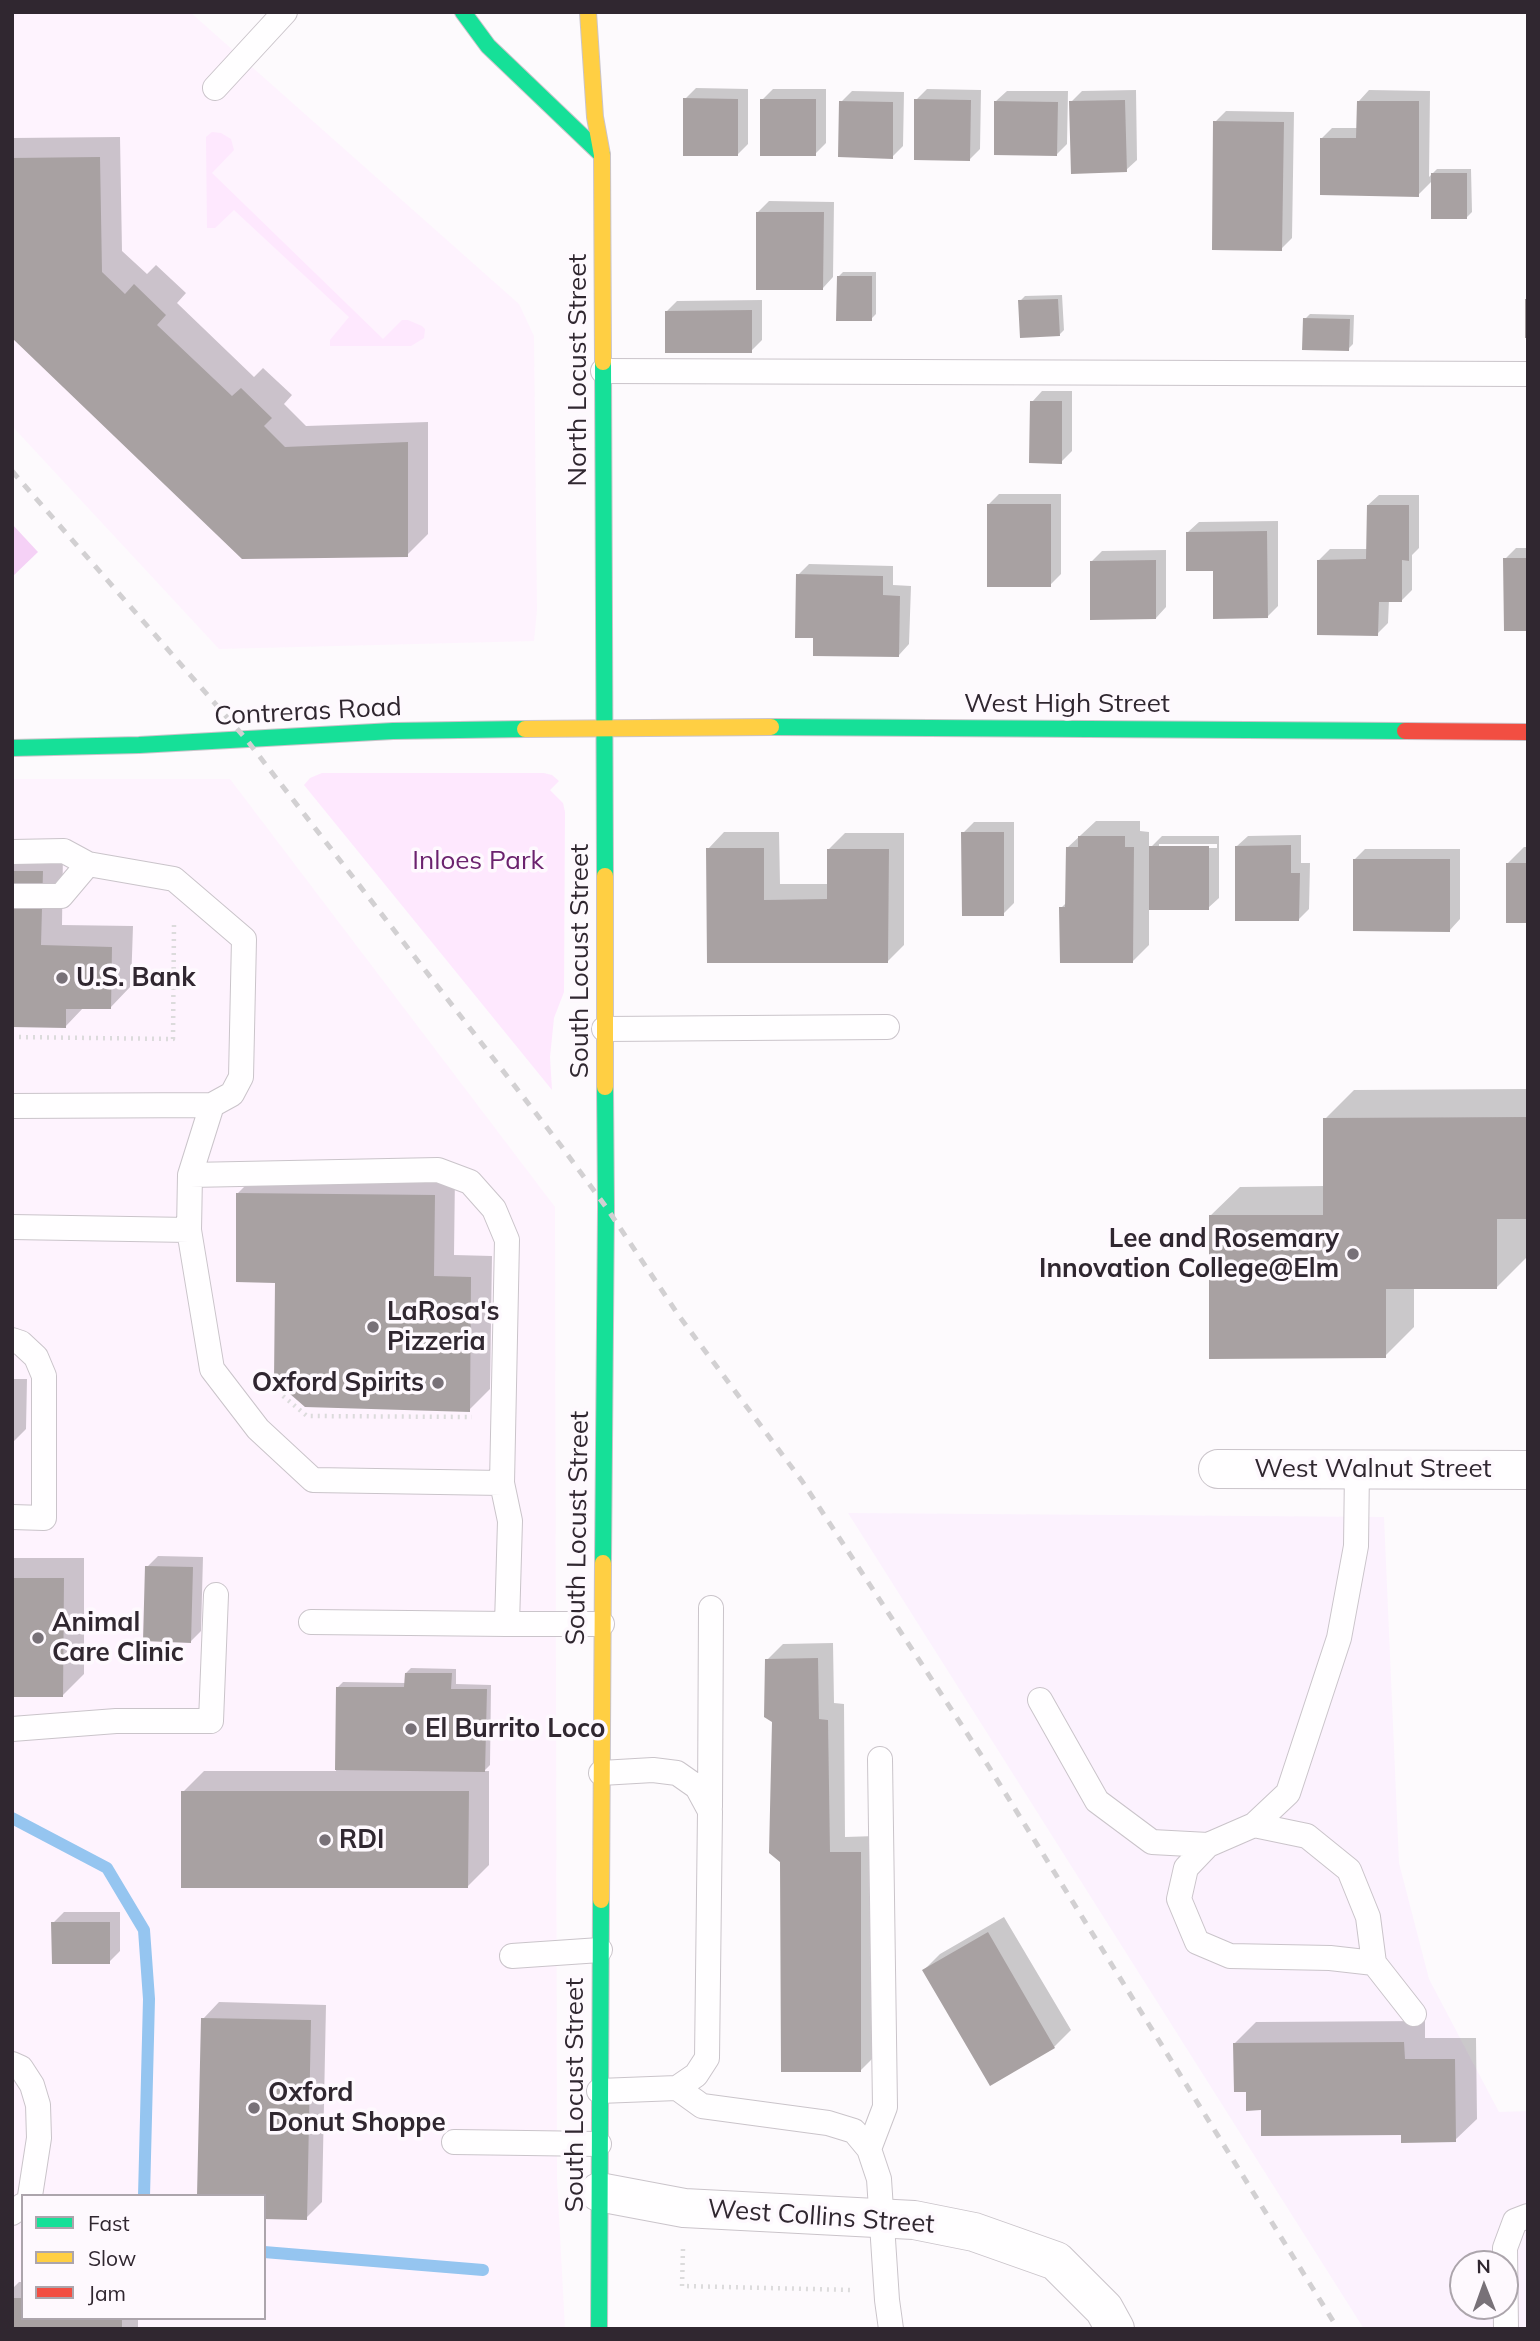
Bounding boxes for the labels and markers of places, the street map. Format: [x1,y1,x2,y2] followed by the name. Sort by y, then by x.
[76,962,196,994] place label: U.S. Bank
[54,970,70,986] marker: U.S. Bank
[1039,1223,1339,1284] place label: Lee and Rosemary Innovation College@Elm
[1345,1246,1361,1262] marker: Lee and Rosemary Innovation College@Elm
[387,1296,499,1358] place label: LaRosa's Pizzeria
[365,1319,381,1335] marker: LaRosa's Pizzeria
[252,1367,424,1399] place label: Oxford Spirits
[430,1375,446,1391] marker: Oxford Spirits
[52,1607,184,1668] place label: Animal Care Clinic
[30,1630,46,1646] marker: Animal Care Clinic
[425,1713,605,1745] place label: El Burrito Loco
[403,1721,419,1737] marker: El Burrito Loco
[339,1824,384,1856] place label: RDI
[317,1832,333,1848] marker: RDI
[268,2077,446,2138] place label: Oxford Donut Shoppe
[246,2100,262,2116] marker: Oxford Donut Shoppe

